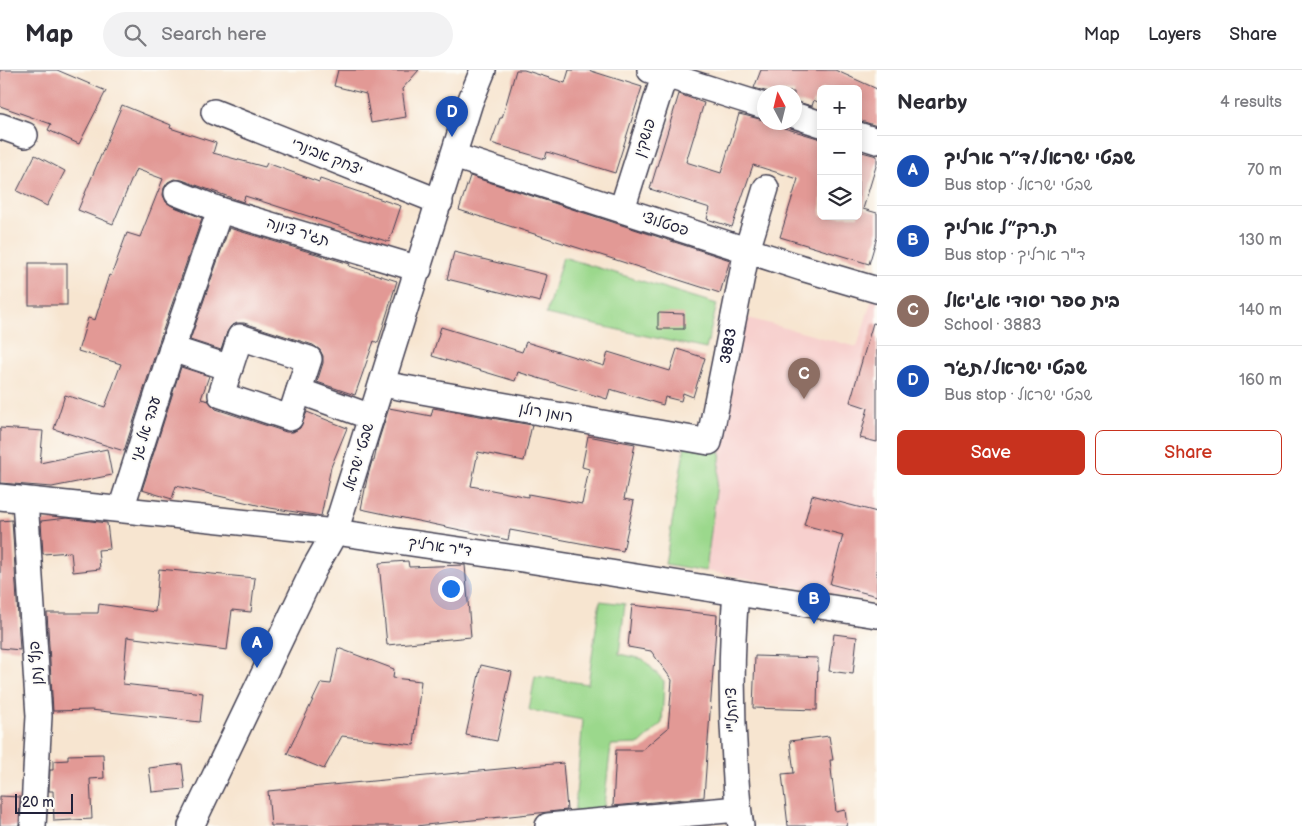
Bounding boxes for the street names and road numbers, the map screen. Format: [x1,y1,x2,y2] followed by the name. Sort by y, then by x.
[630,116,660,160] street label: פושקין
[288,134,366,180] street label: יצחק אבינרי
[639,207,691,241] street label: פסטלוצי
[264,213,332,251] street label: תג'ר ציונה
[715,326,741,365] street label: 3883
[127,394,165,464] street label: עבד אל גני
[518,399,574,427] street label: רומן רולן
[340,420,378,494] street label: שבטי ישראל
[407,533,473,561] street label: ד"ר ארליך
[25,640,47,686] street label: פנץ נתן
[722,687,742,733] street label: ציהתל"י

